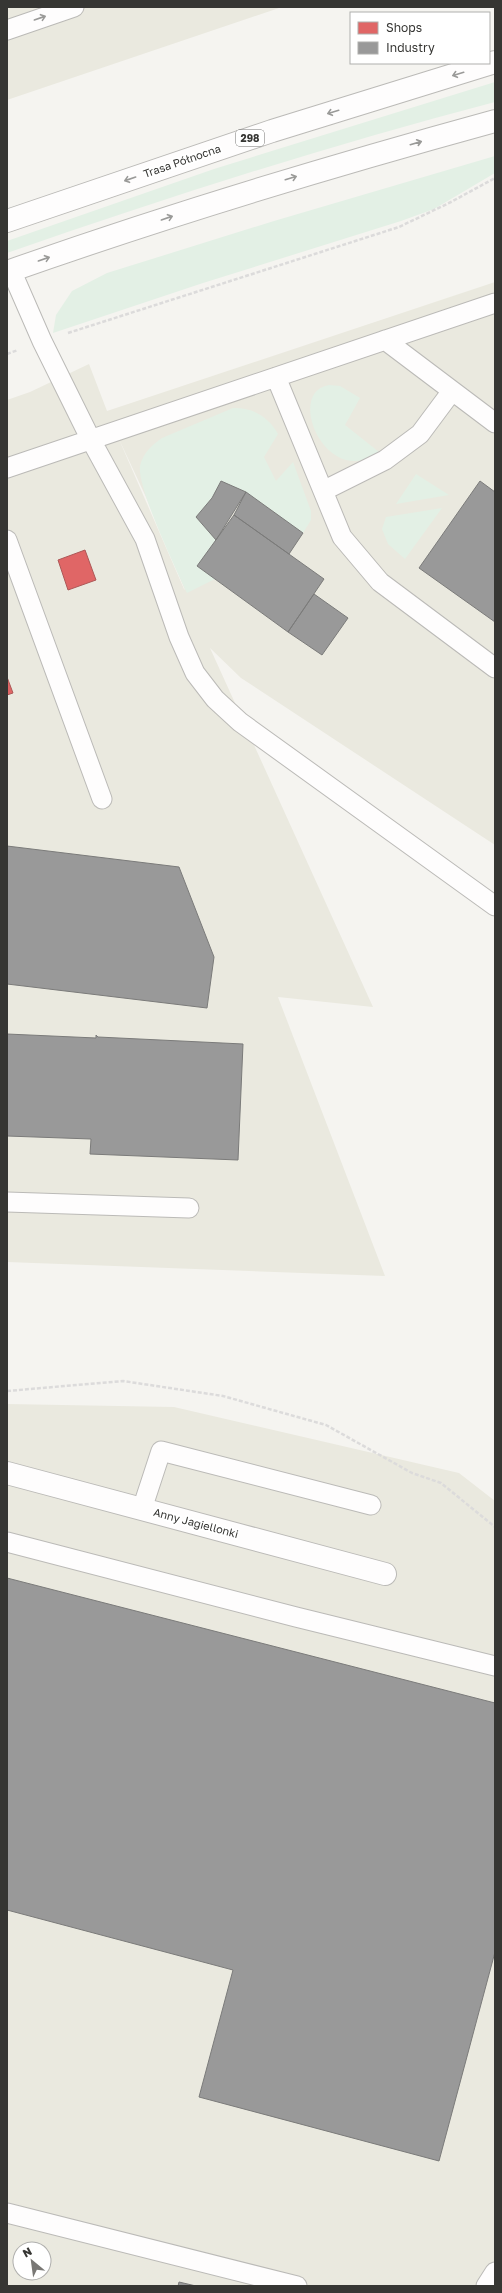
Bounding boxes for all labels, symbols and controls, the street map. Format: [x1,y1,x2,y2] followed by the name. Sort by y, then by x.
[350,12,490,64] legend
[34,14,46,22] one-way arrow
[386,20,422,35] text: Shops
[386,40,435,55] text: Industry
[451,71,464,78] one-way arrow
[327,109,340,116] one-way arrow
[236,130,264,146] road number: 298
[409,139,422,146] one-way arrow
[141,141,222,180] street label: Trasa Północna
[285,174,297,182] one-way arrow
[125,175,137,183] one-way arrow
[161,214,174,221] one-way arrow
[37,255,50,262] one-way arrow
[152,1505,240,1540] street label: Anny Jagiellonki
[12,2241,52,2281] north arrow
[20,2244,34,2260] text: N

